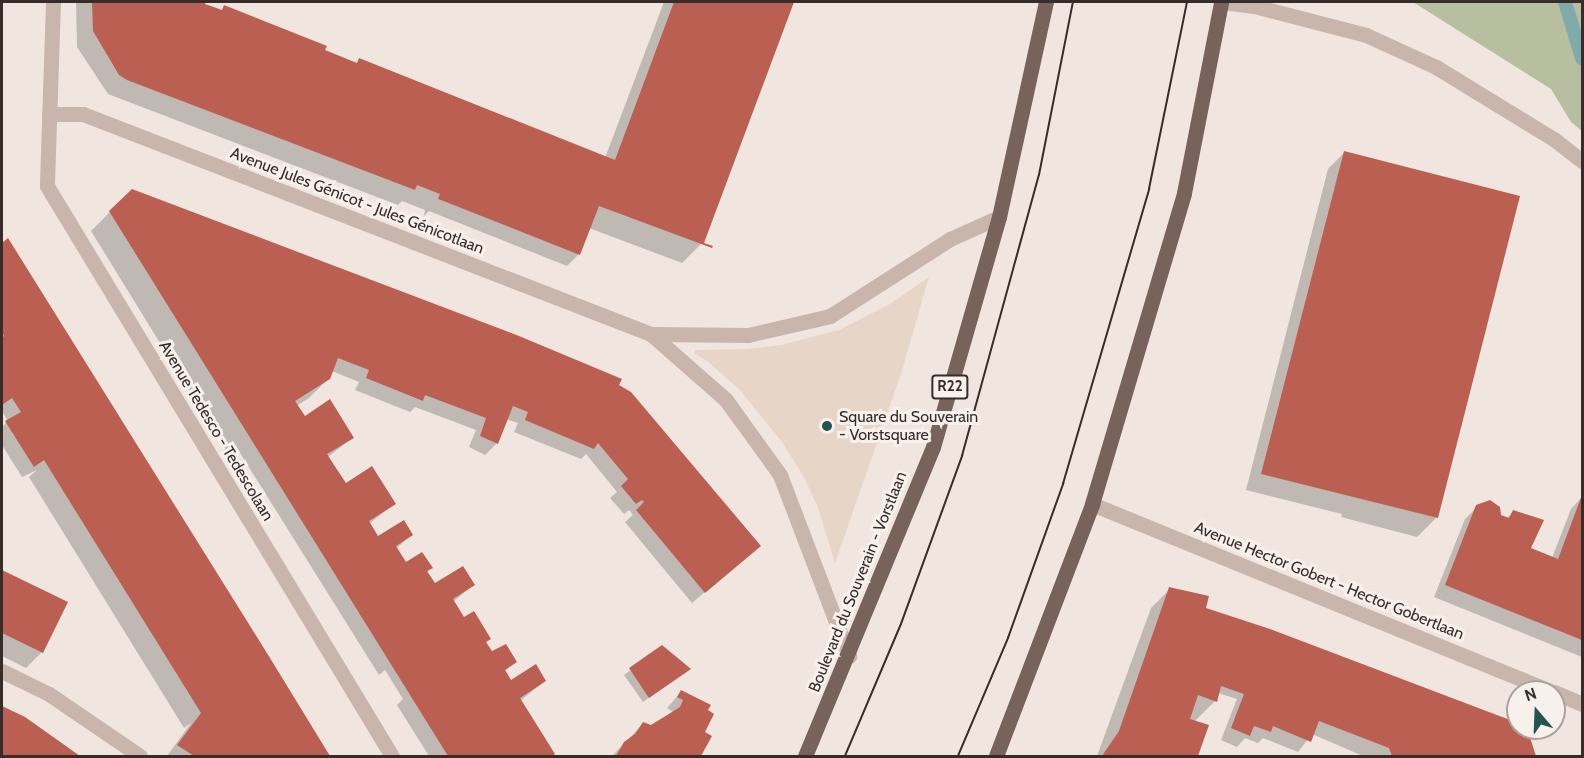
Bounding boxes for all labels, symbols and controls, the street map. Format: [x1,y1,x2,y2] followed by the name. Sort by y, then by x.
[227,144,487,258] street label: Avenue Jules Génicot - Jules Génicotlaan
[155,338,277,524] street label: Avenue Tedesco - Tedescolaan
[930,375,970,399] road number: R22
[839,407,978,445] place label: Square du Souverain - Vorstsquare
[820,419,834,433] marker: Square du Souverain - Vorstsquare
[805,469,911,695] street label: Boulevard du Souverain - Vorstlaan
[1191,518,1467,644] street label: Avenue Hector Gobert - Hector Gobertlaan
[1506,680,1566,740] north arrow
[1522,684,1539,705] text: N

